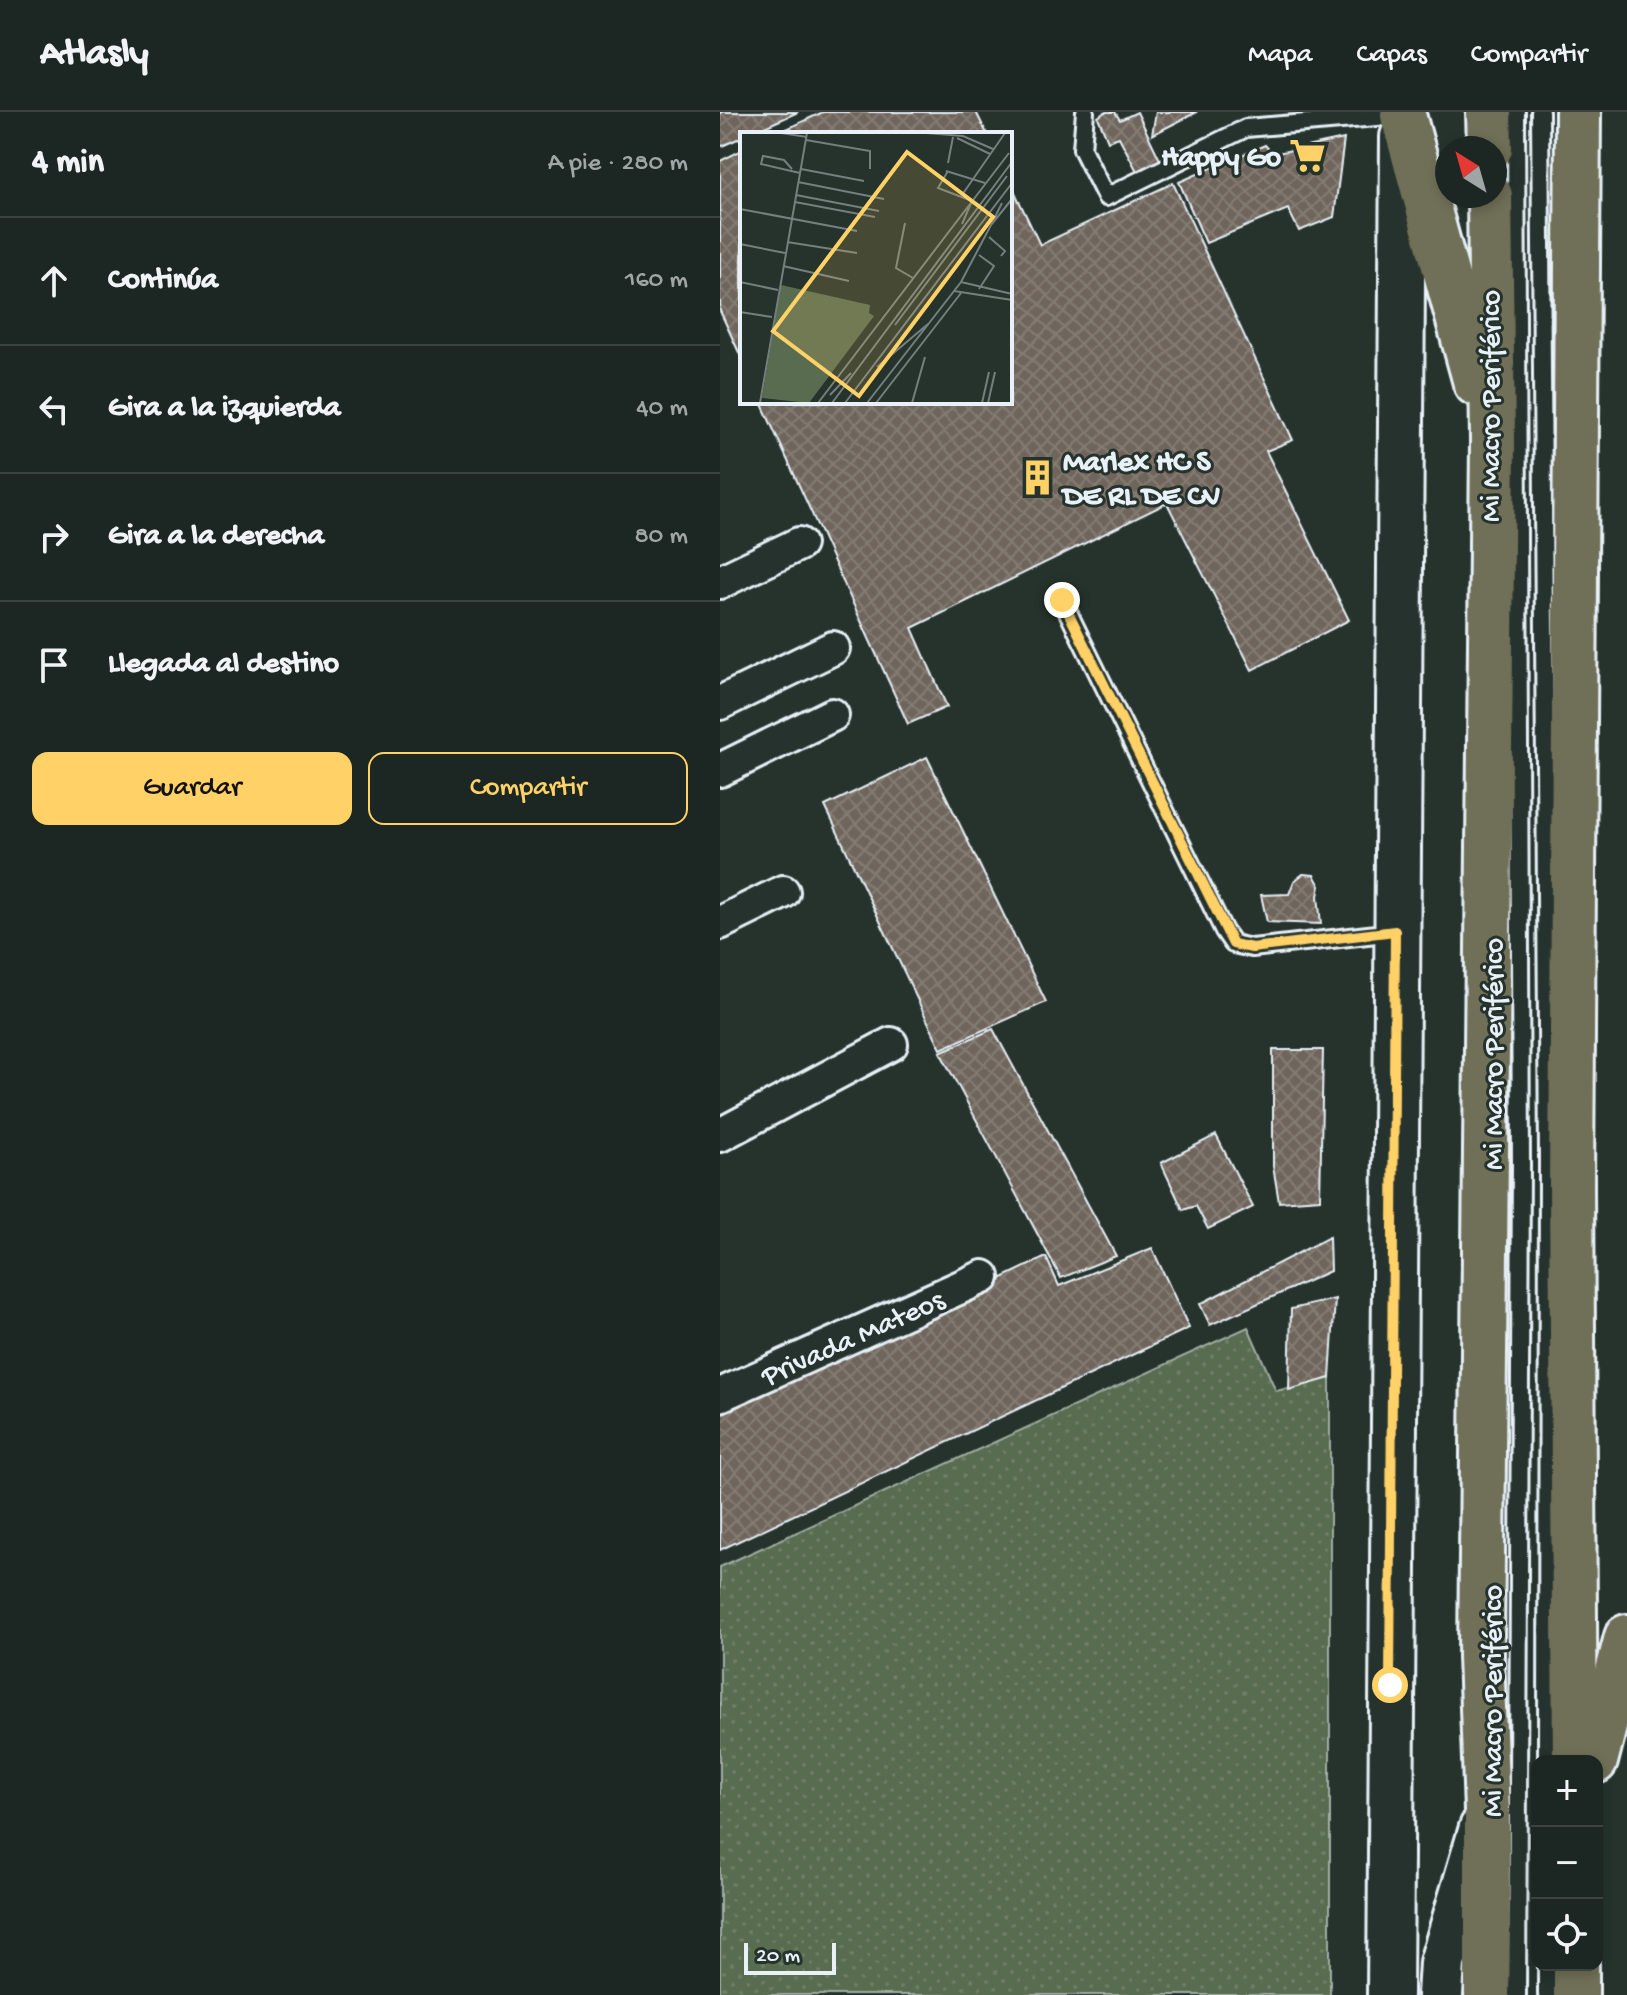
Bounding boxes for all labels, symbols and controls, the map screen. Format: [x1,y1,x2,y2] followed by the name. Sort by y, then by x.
[40,33,148,77] text: Atlasly
[1248,39,1312,72] text: Mapa
[1356,39,1427,72] text: Capas
[1471,39,1587,72] text: Compartir
[740,132,1012,404] inset map
[1288,136,1326,174] supermarket icon: Happy Go
[1435,136,1507,208] north arrow
[1161,142,1281,177] place label: Happy Go
[32,144,104,184] text: 4 min
[548,149,688,180] text: A pie · 280 m
[32,259,76,303] icon: ahead
[108,264,218,299] text: Continúa
[625,266,688,297] text: 160 m
[1476,290,1511,522] street label: Mi Macro Periférico
[32,387,76,431] icon: left
[108,392,341,427] text: Gira a la izquierda
[636,394,688,425] text: 40 m
[1060,447,1220,516] place label: Marlex HC S DE RL DE CV
[1018,458,1056,496] building icon: Marlex HC S DE RL DE CV
[32,515,76,559] icon: right
[108,520,324,555] text: Gira a la derecha
[634,522,688,553] text: 80 m
[1044,582,1080,618] route end
[32,643,76,687] icon: arrive
[108,648,339,683] text: Llegada al destino
[32,752,352,825] button: Guardar
[368,752,688,825] button: Compartir
[1479,938,1514,1170] street label: Mi Macro Periférico
[756,1284,952,1397] street label: Privada Mateos
[1478,1585,1513,1817] street label: Mi Macro Periférico
[1372,1667,1408,1703] route start
[1531,1755,1603,1971] map controls
[1531,1755,1603,1827] button: +
[1531,1827,1603,1899] button: −
[1531,1899,1603,1971] button: locate
[744,1939,836,1975] scale bar
[756,1944,800,1970] text: 20 m

